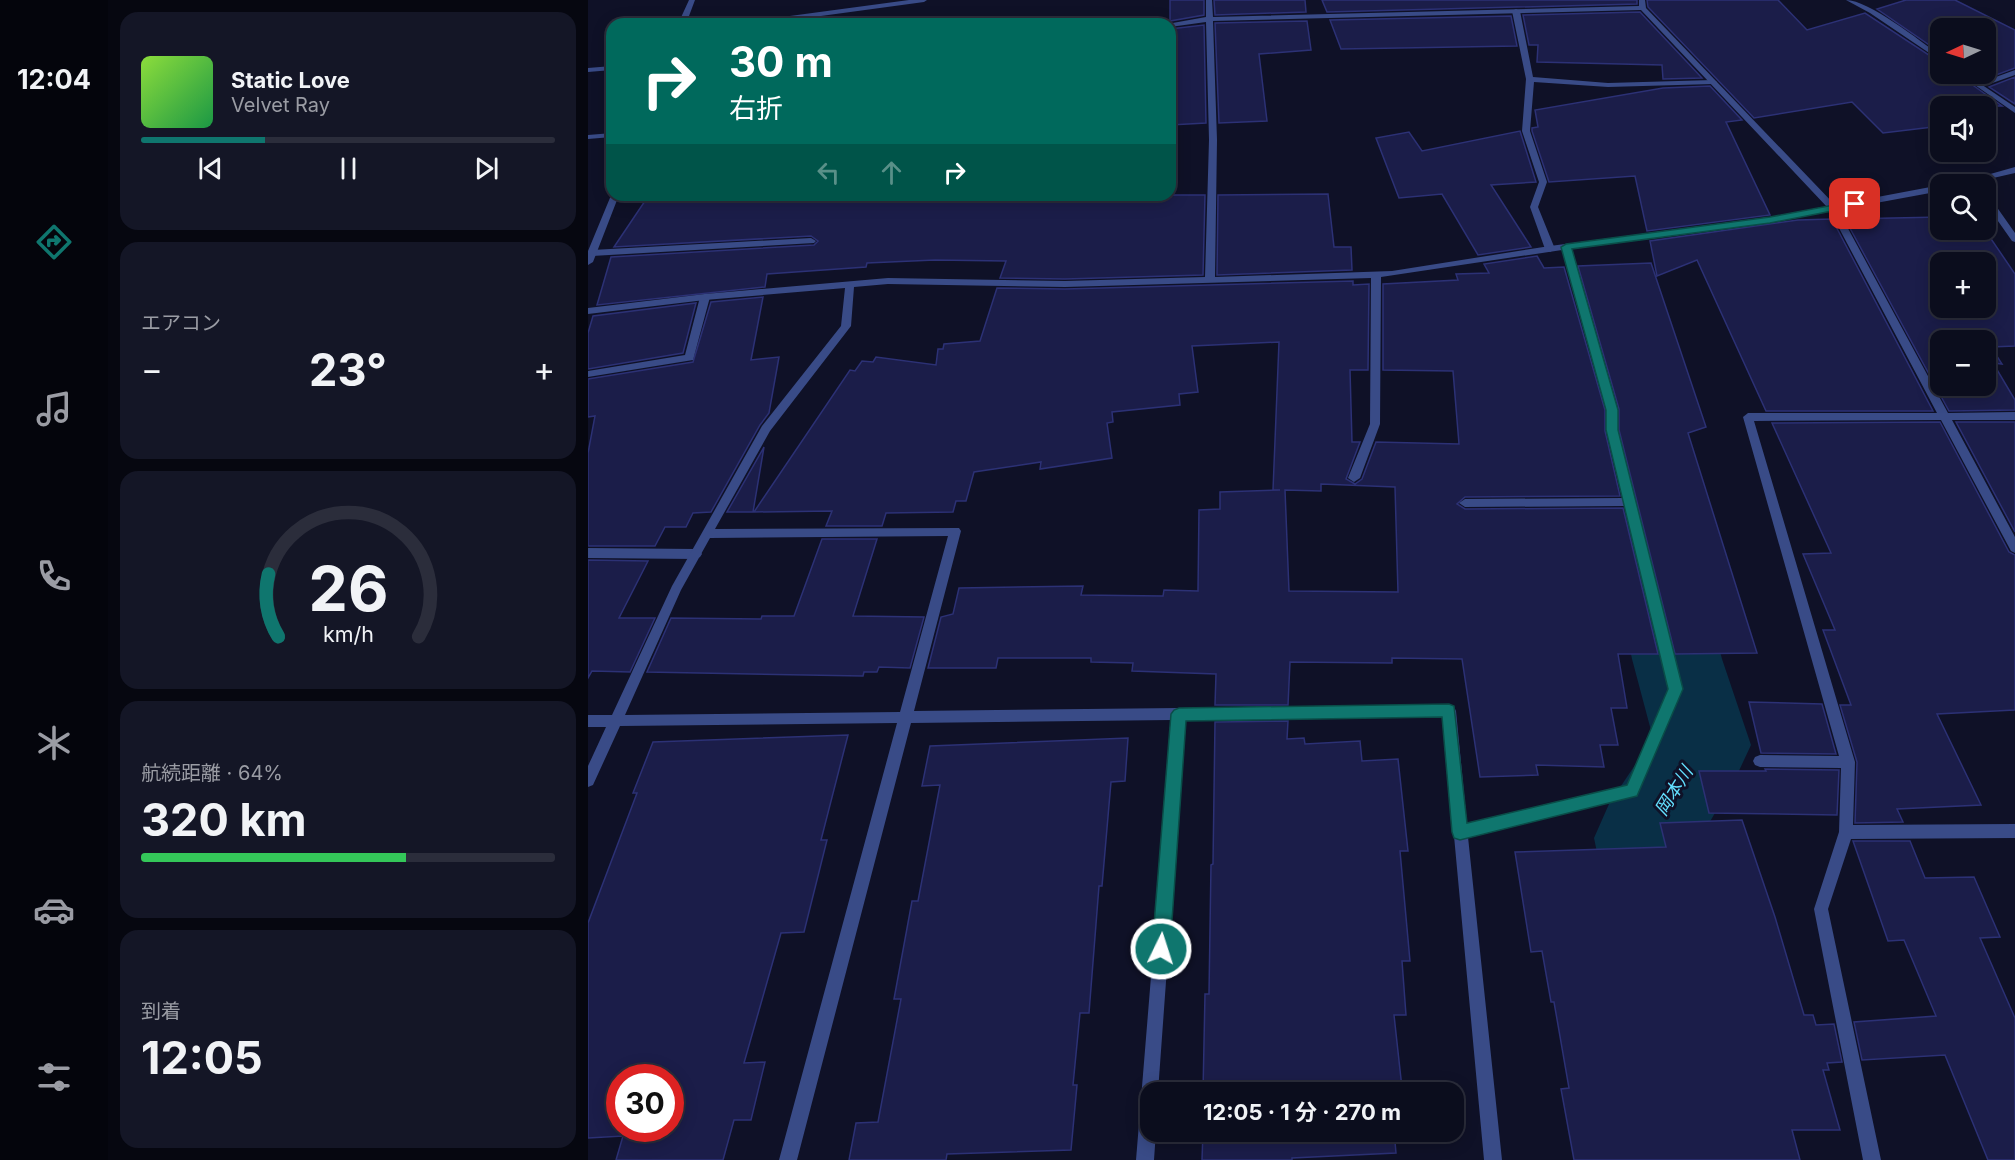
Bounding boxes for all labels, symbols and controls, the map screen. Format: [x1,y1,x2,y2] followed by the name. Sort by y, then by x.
[1930,18,1996,84] north arrow
[1930,18,1996,396] map controls
[729,36,833,87] text: 30 m
[630,42,708,120] icon: right
[17,63,91,96] text: 12:04
[231,67,350,93] text: Static Love
[729,92,783,125] text: 右折
[231,93,330,117] text: Velvet Ray
[1930,96,1996,162] button: sound
[194,152,227,185] icon: previous
[332,152,365,185] icon: pause
[470,152,503,185] icon: next
[812,156,845,189] icon: left
[875,156,908,189] icon: ahead
[938,156,971,189] icon: right
[1930,174,1996,240] button: search
[1829,178,1880,229] pin
[1838,187,1871,220] icon: arrive
[33,221,75,263] icon: directions
[1930,252,1996,318] button: +
[141,311,221,335] text: エアコン
[1930,330,1996,396] button: −
[309,342,387,397] text: 23°
[141,349,163,389] text: −
[533,349,555,389] text: +
[33,388,75,430] icon: music
[308,551,388,626] text: 26
[33,555,75,597] icon: phone
[323,621,373,647] text: km/h
[33,722,75,764] icon: climate
[141,761,283,785] text: 航続距離 · 64%
[1650,761,1698,819] water label: 岡本川
[141,792,307,847] text: 320 km
[33,889,75,931] icon: car
[1129,917,1193,981] position arrow
[141,999,181,1023] text: 到着
[141,1030,263,1085] text: 12:05
[33,1056,75,1098] icon: filters
[606,1064,684,1142] speed limit sign: 30
[1203,1099,1401,1125] text: 12:05 · 1 分 · 270 m

